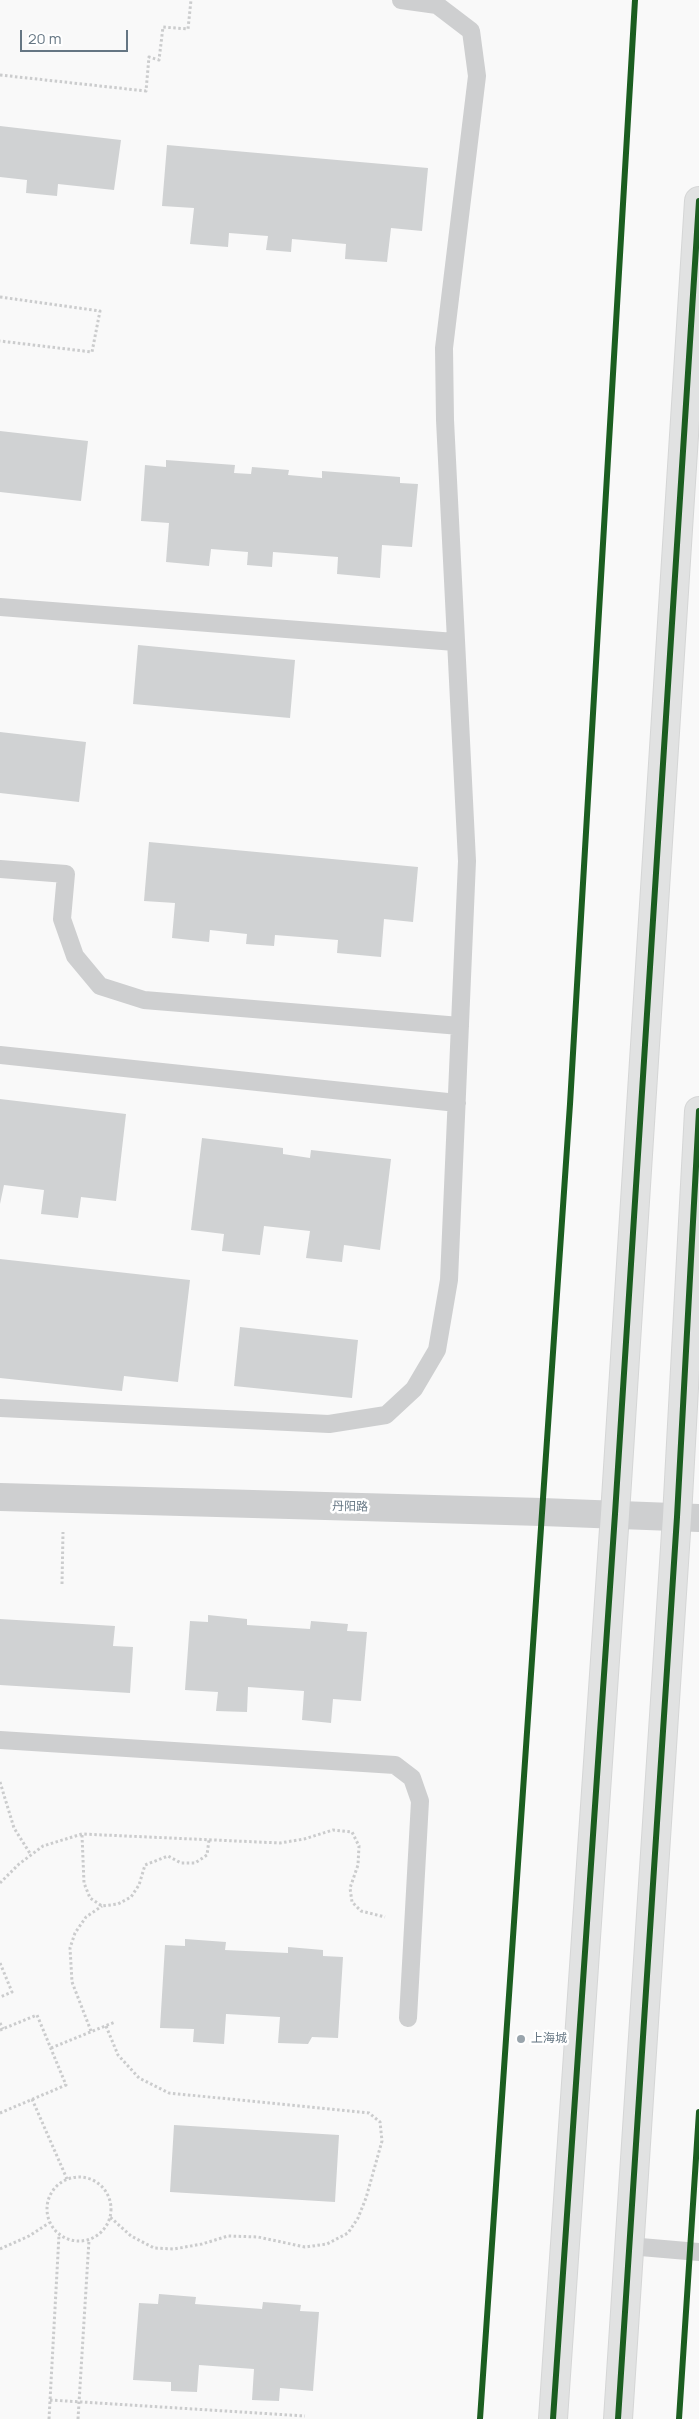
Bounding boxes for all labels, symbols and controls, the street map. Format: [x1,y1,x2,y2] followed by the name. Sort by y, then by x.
[22,20,130,52] scale bar
[28,28,61,49] text: 20 m
[332,1499,368,1515] street label: 丹阳路
[531,2032,567,2046] place label: 上海城
[515,2033,527,2045] marker: 上海城

